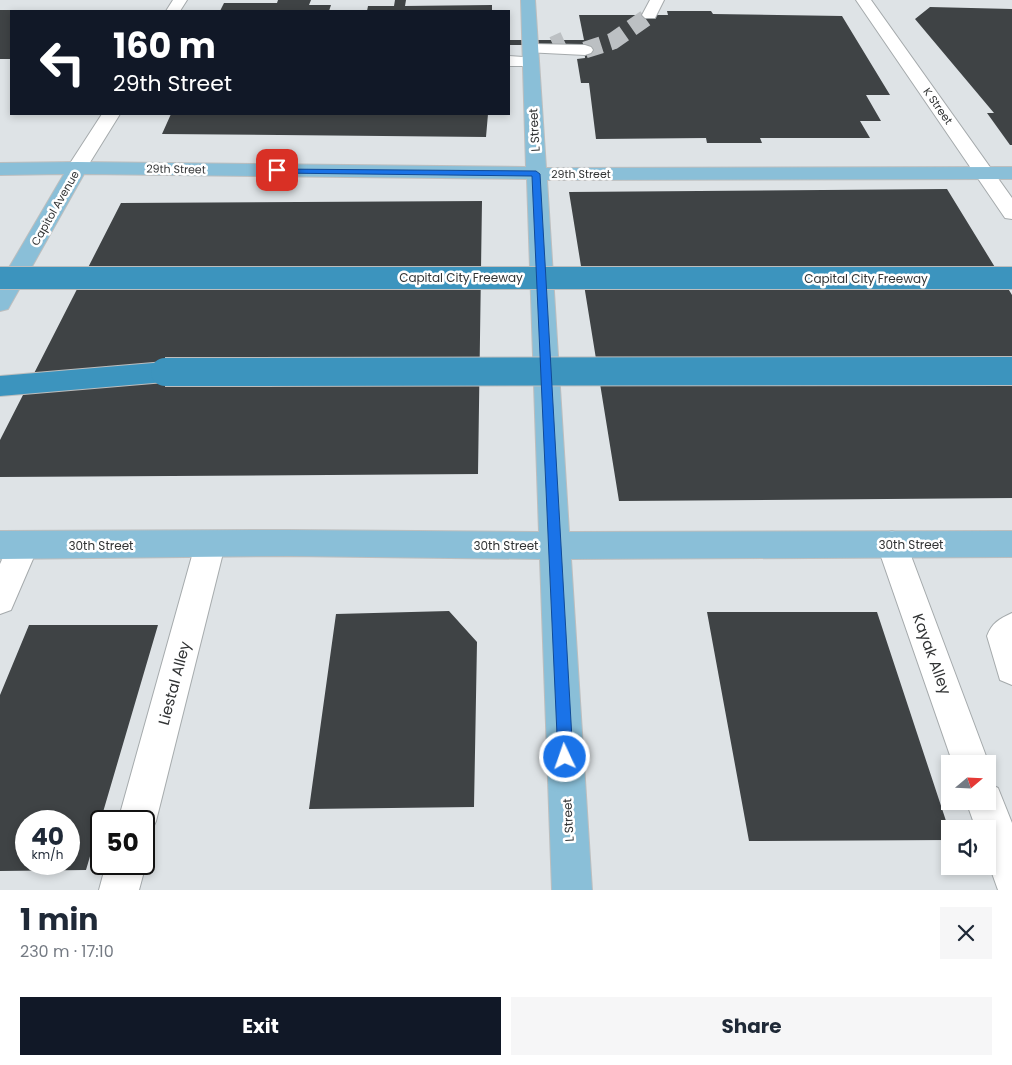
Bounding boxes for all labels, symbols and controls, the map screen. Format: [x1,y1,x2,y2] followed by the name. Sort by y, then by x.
[113,21,216,70] text: 160 m
[30,30,95,95] icon: left
[113,68,232,99] text: 29th Street
[919,84,957,128] street label: K Street
[524,108,544,152] street label: L Street
[256,149,298,191] pin
[263,156,291,184] icon: arrive
[146,160,206,178] street label: 29th Street
[551,166,611,182] street label: 29th Street
[27,167,83,248] street label: Capitol Avenue
[399,269,523,286] street label: Capital City Freeway
[804,270,928,287] street label: Capital City Freeway
[879,536,944,553] street label: 30th Street
[69,537,134,554] street label: 30th Street
[474,537,539,554] street label: 30th Street
[908,611,957,698] street label: Kayak Alley
[153,638,195,727] street label: Liestal Alley
[538,730,590,782] position arrow
[941,755,996,810] north arrow
[941,755,996,875] map controls
[558,798,578,842] street label: L Street
[90,810,155,875] speed limit sign: 50
[31,819,64,854] text: 40
[941,820,996,875] button: sound
[32,846,63,863] text: km/h
[20,898,98,941] text: 1 min
[940,907,992,959] button: close
[20,940,114,963] text: 230 m · 17:10
[20,997,501,1055] button: Exit
[511,997,992,1055] button: Share

